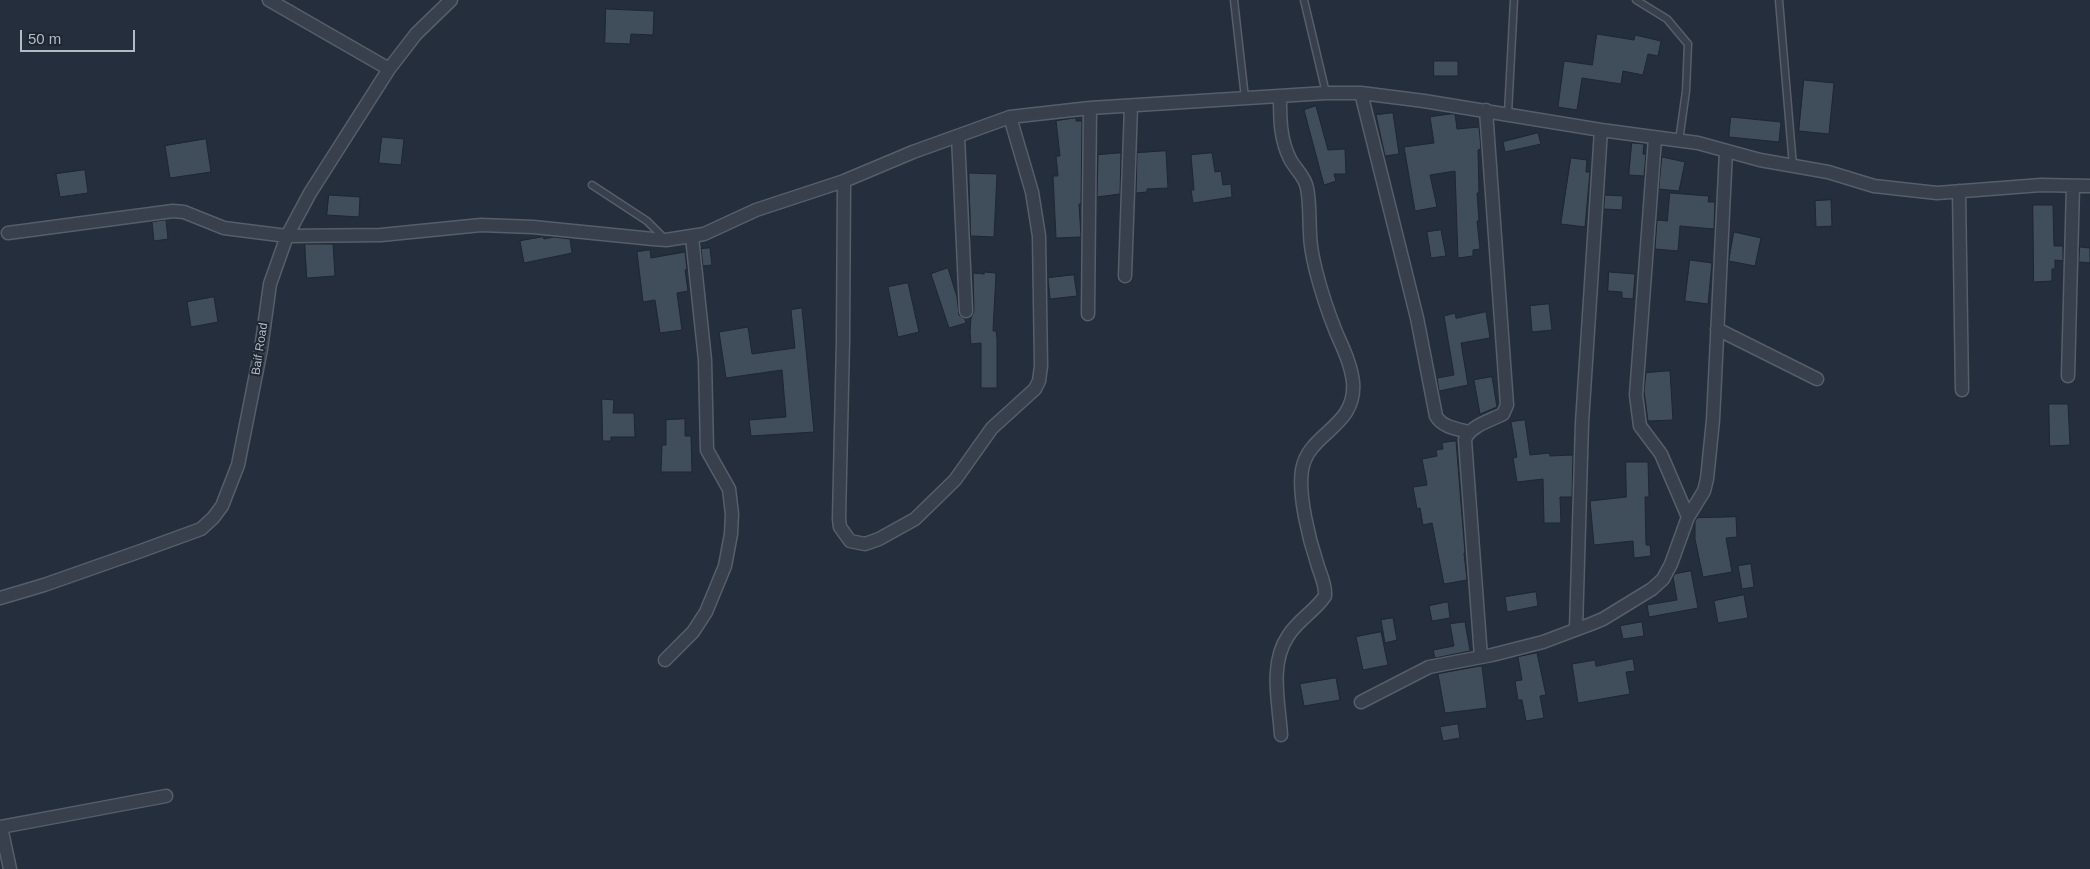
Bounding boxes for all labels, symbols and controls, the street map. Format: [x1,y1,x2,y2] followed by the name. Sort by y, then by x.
[22,20,138,52] scale bar
[28,30,61,47] text: 50 m
[249,322,271,376] street label: Baif Road

